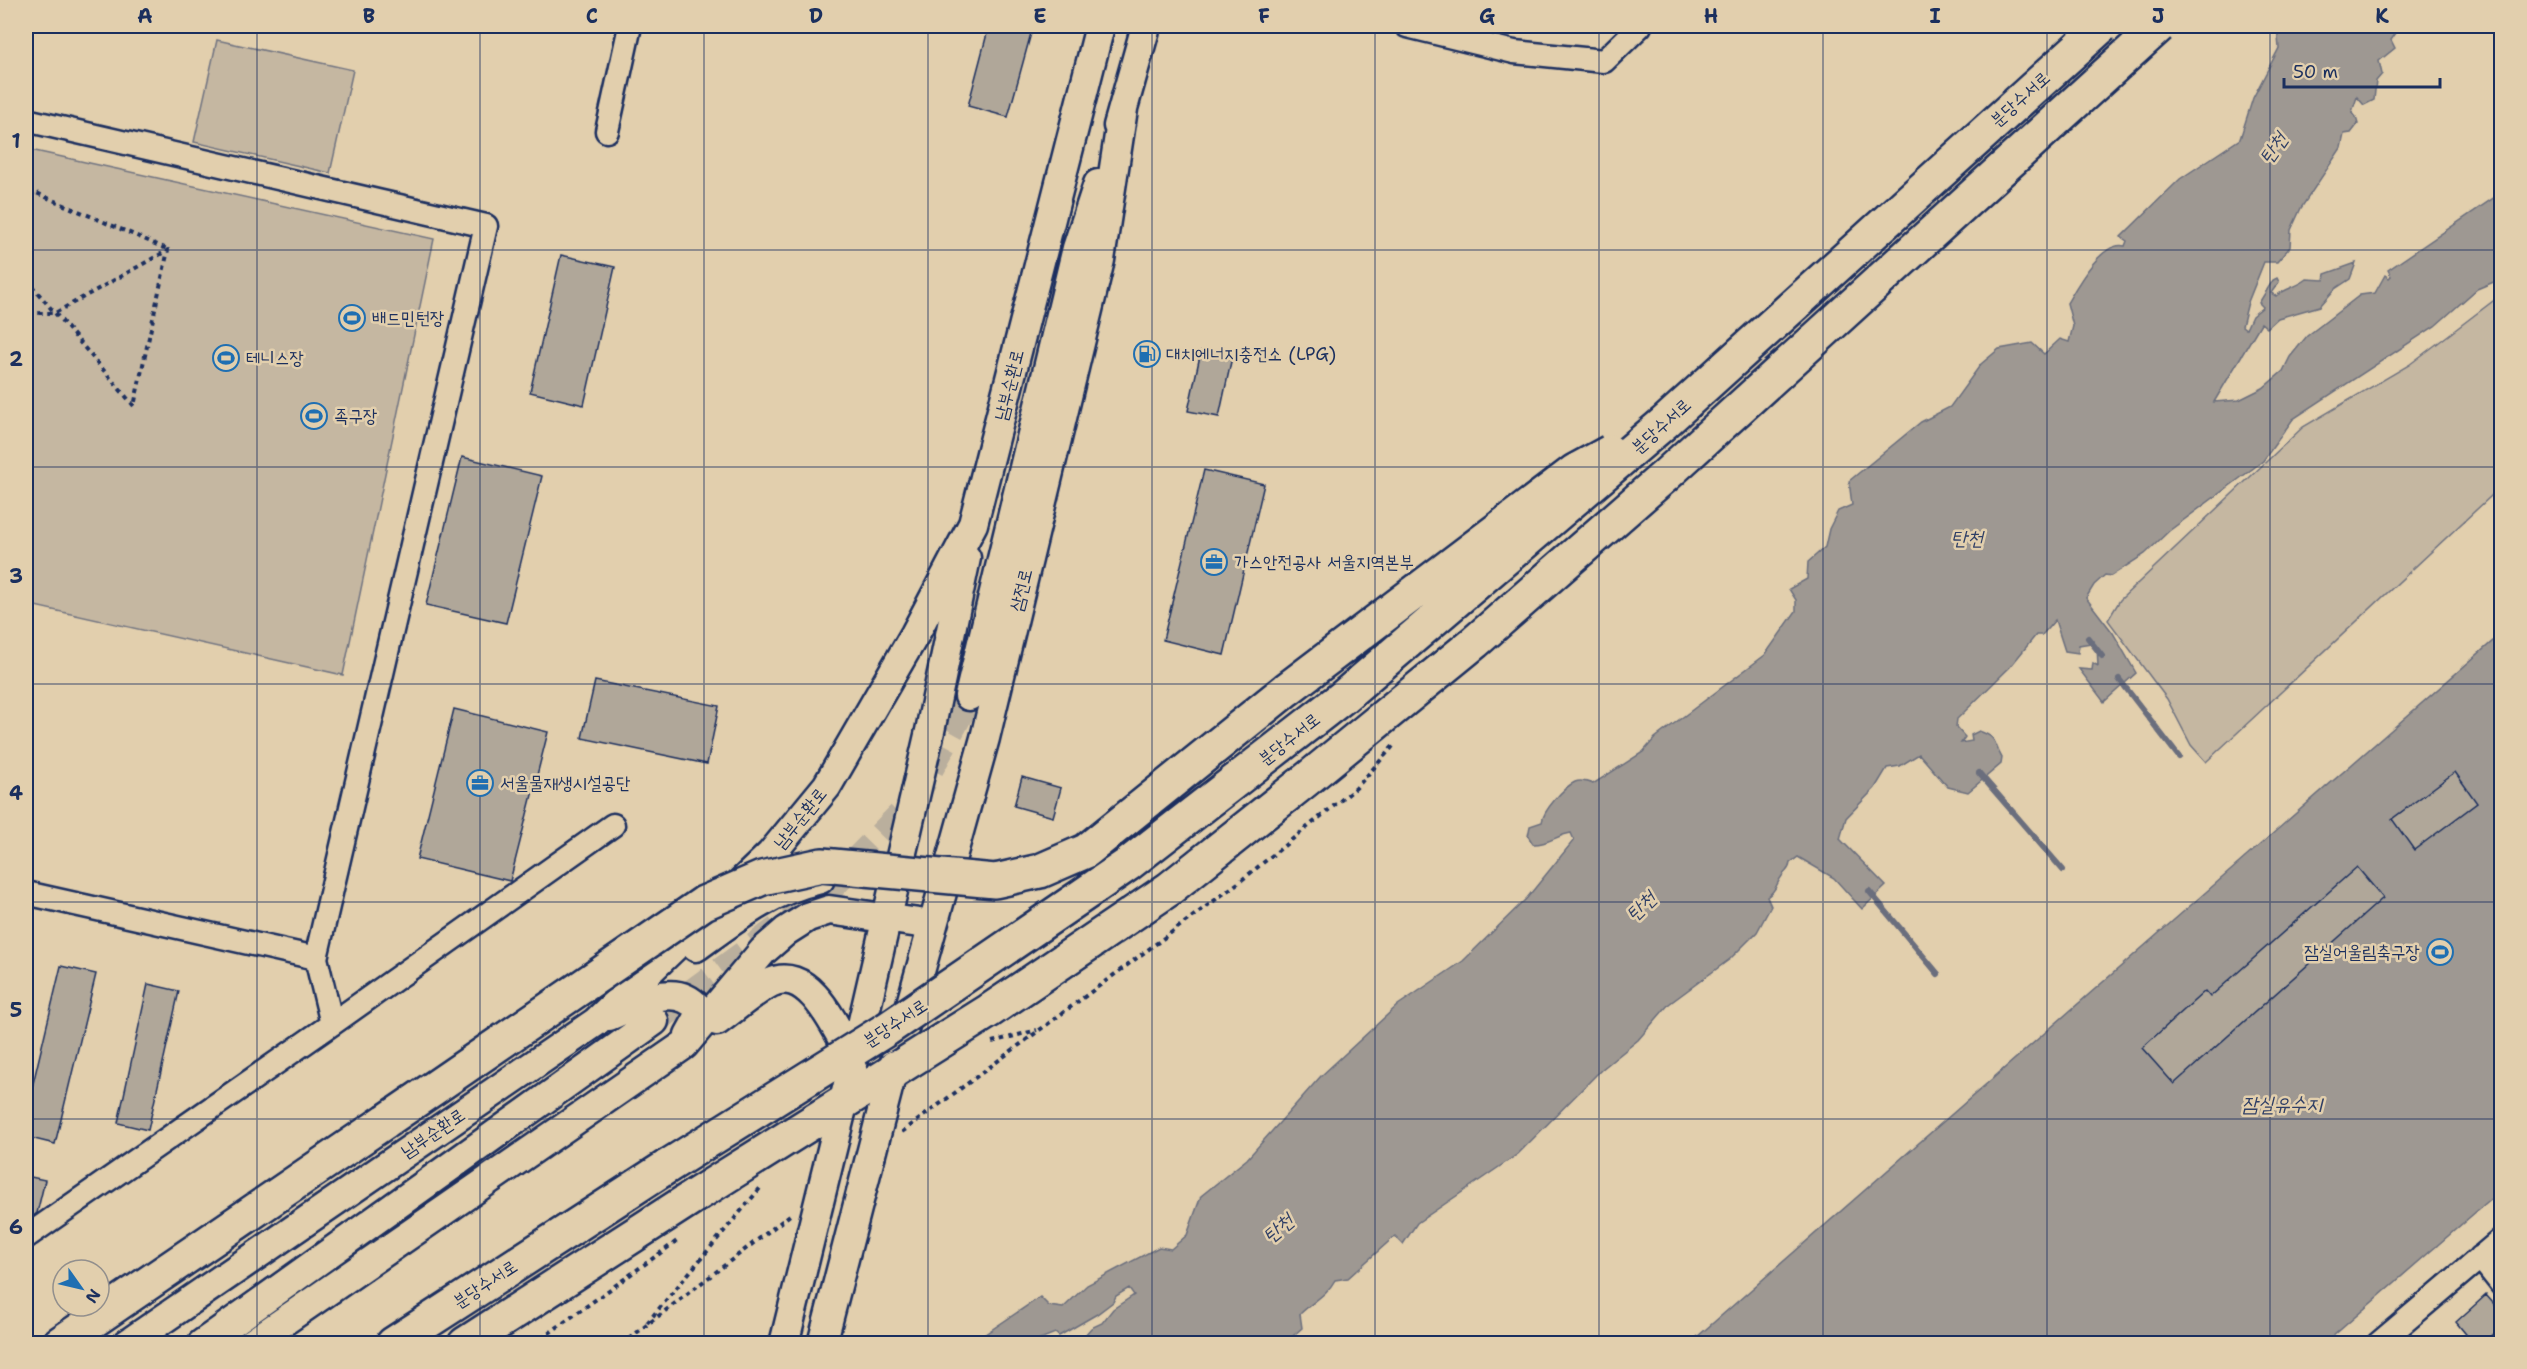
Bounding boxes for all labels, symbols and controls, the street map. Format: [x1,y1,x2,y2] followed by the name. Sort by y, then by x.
[137,3,153,29] text: A
[363,3,375,29] text: B
[586,3,598,29] text: C
[809,3,823,29] text: D
[1033,3,1047,29] text: E
[1258,3,1270,29] text: F
[1479,3,1495,29] text: G
[1704,3,1718,29] text: H
[1929,3,1941,29] text: I
[2152,3,2165,29] text: J
[2375,3,2389,29] text: K
[2284,51,2440,89] scale bar
[2293,60,2338,84] text: 50 m
[1985,66,2055,132] street label: 분당수서로
[2253,126,2294,169] water label: 탄천
[11,128,21,154] text: 1
[337,303,367,333] sports icon: 배드민턴장
[372,306,444,330] place label: 배드민턴장
[1132,339,1162,369] fuel station icon: 대치에너지충전소 (LPG)
[1166,342,1336,366] place label: 대치에너지충전소 (LPG)
[211,343,241,373] sports icon: 테니스장
[9,346,23,372] text: 2
[246,346,304,370] place label: 테니스장
[989,347,1029,423] street label: 남부순환로
[1626,393,1696,459] street label: 분당수서로
[299,401,329,431] sports icon: 족구장
[334,404,377,428] place label: 족구장
[1951,525,1985,551] water label: 탄천
[1199,547,1229,577] office icon: 가스안전공사 서울지역본부
[1234,550,1414,574] place label: 가스안전공사 서울지역본부
[9,563,23,589] text: 3
[1004,566,1038,614] street label: 삼전로
[1253,707,1325,771] street label: 분당수서로
[465,768,495,798] office icon: 서울물재생시설공단
[500,771,631,795] place label: 서울물재생시설공단
[9,780,23,806] text: 4
[768,782,832,854] street label: 남부순환로
[1620,884,1663,927] water label: 탄천
[2425,937,2455,967] sports icon: 잠실어울림축구장
[2304,940,2420,964] place label: 잠실어울림축구장
[858,993,932,1053] street label: 분당수서로
[10,997,22,1023] text: 5
[2242,1091,2324,1117] water label: 잠실유수지
[396,1103,470,1163] street label: 남부순환로
[1257,1206,1300,1248] water label: 탄천
[9,1214,23,1240] text: 6
[448,1254,522,1314] street label: 분당수서로
[51,1258,111,1318] north arrow
[81,1285,105,1307] text: N

